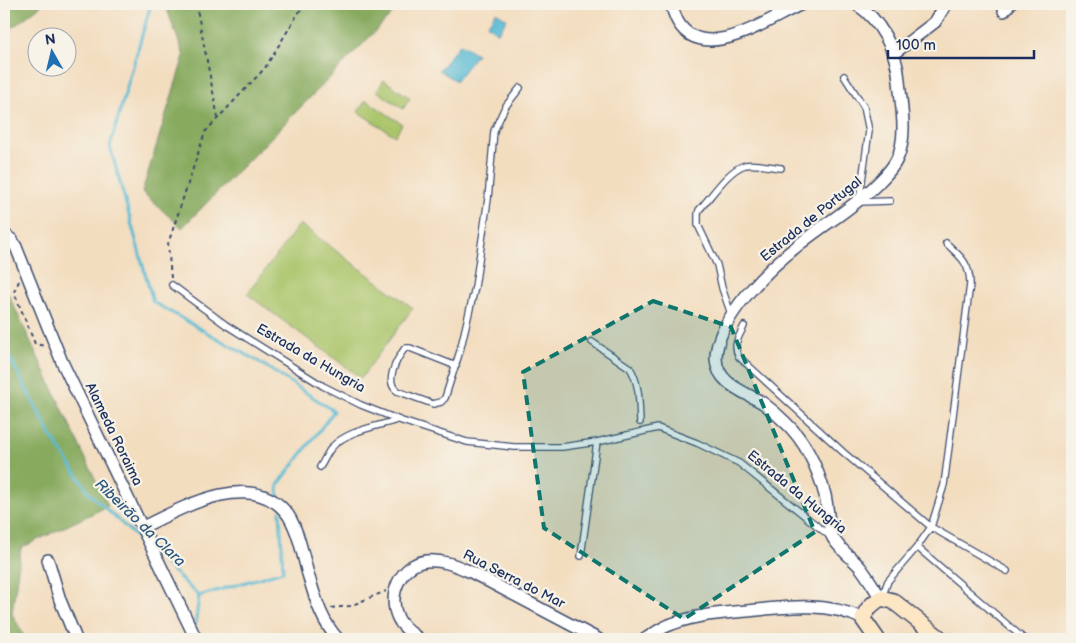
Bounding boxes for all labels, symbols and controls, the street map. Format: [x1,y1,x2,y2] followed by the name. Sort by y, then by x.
[28,28,78,78] north arrow
[888,28,1035,60] scale bar
[44,30,57,49] text: N
[896,36,936,55] text: 100 m
[757,173,865,265] street label: Estrada de Portugal
[254,320,369,396] street label: Estrada da Hungria
[82,380,146,488] street label: Alameda Roraima
[744,447,850,537] street label: Estrada da Hungria
[91,475,189,571] water label: Ribeirão da Clara
[460,546,569,612] street label: Rua Serra do Mar

